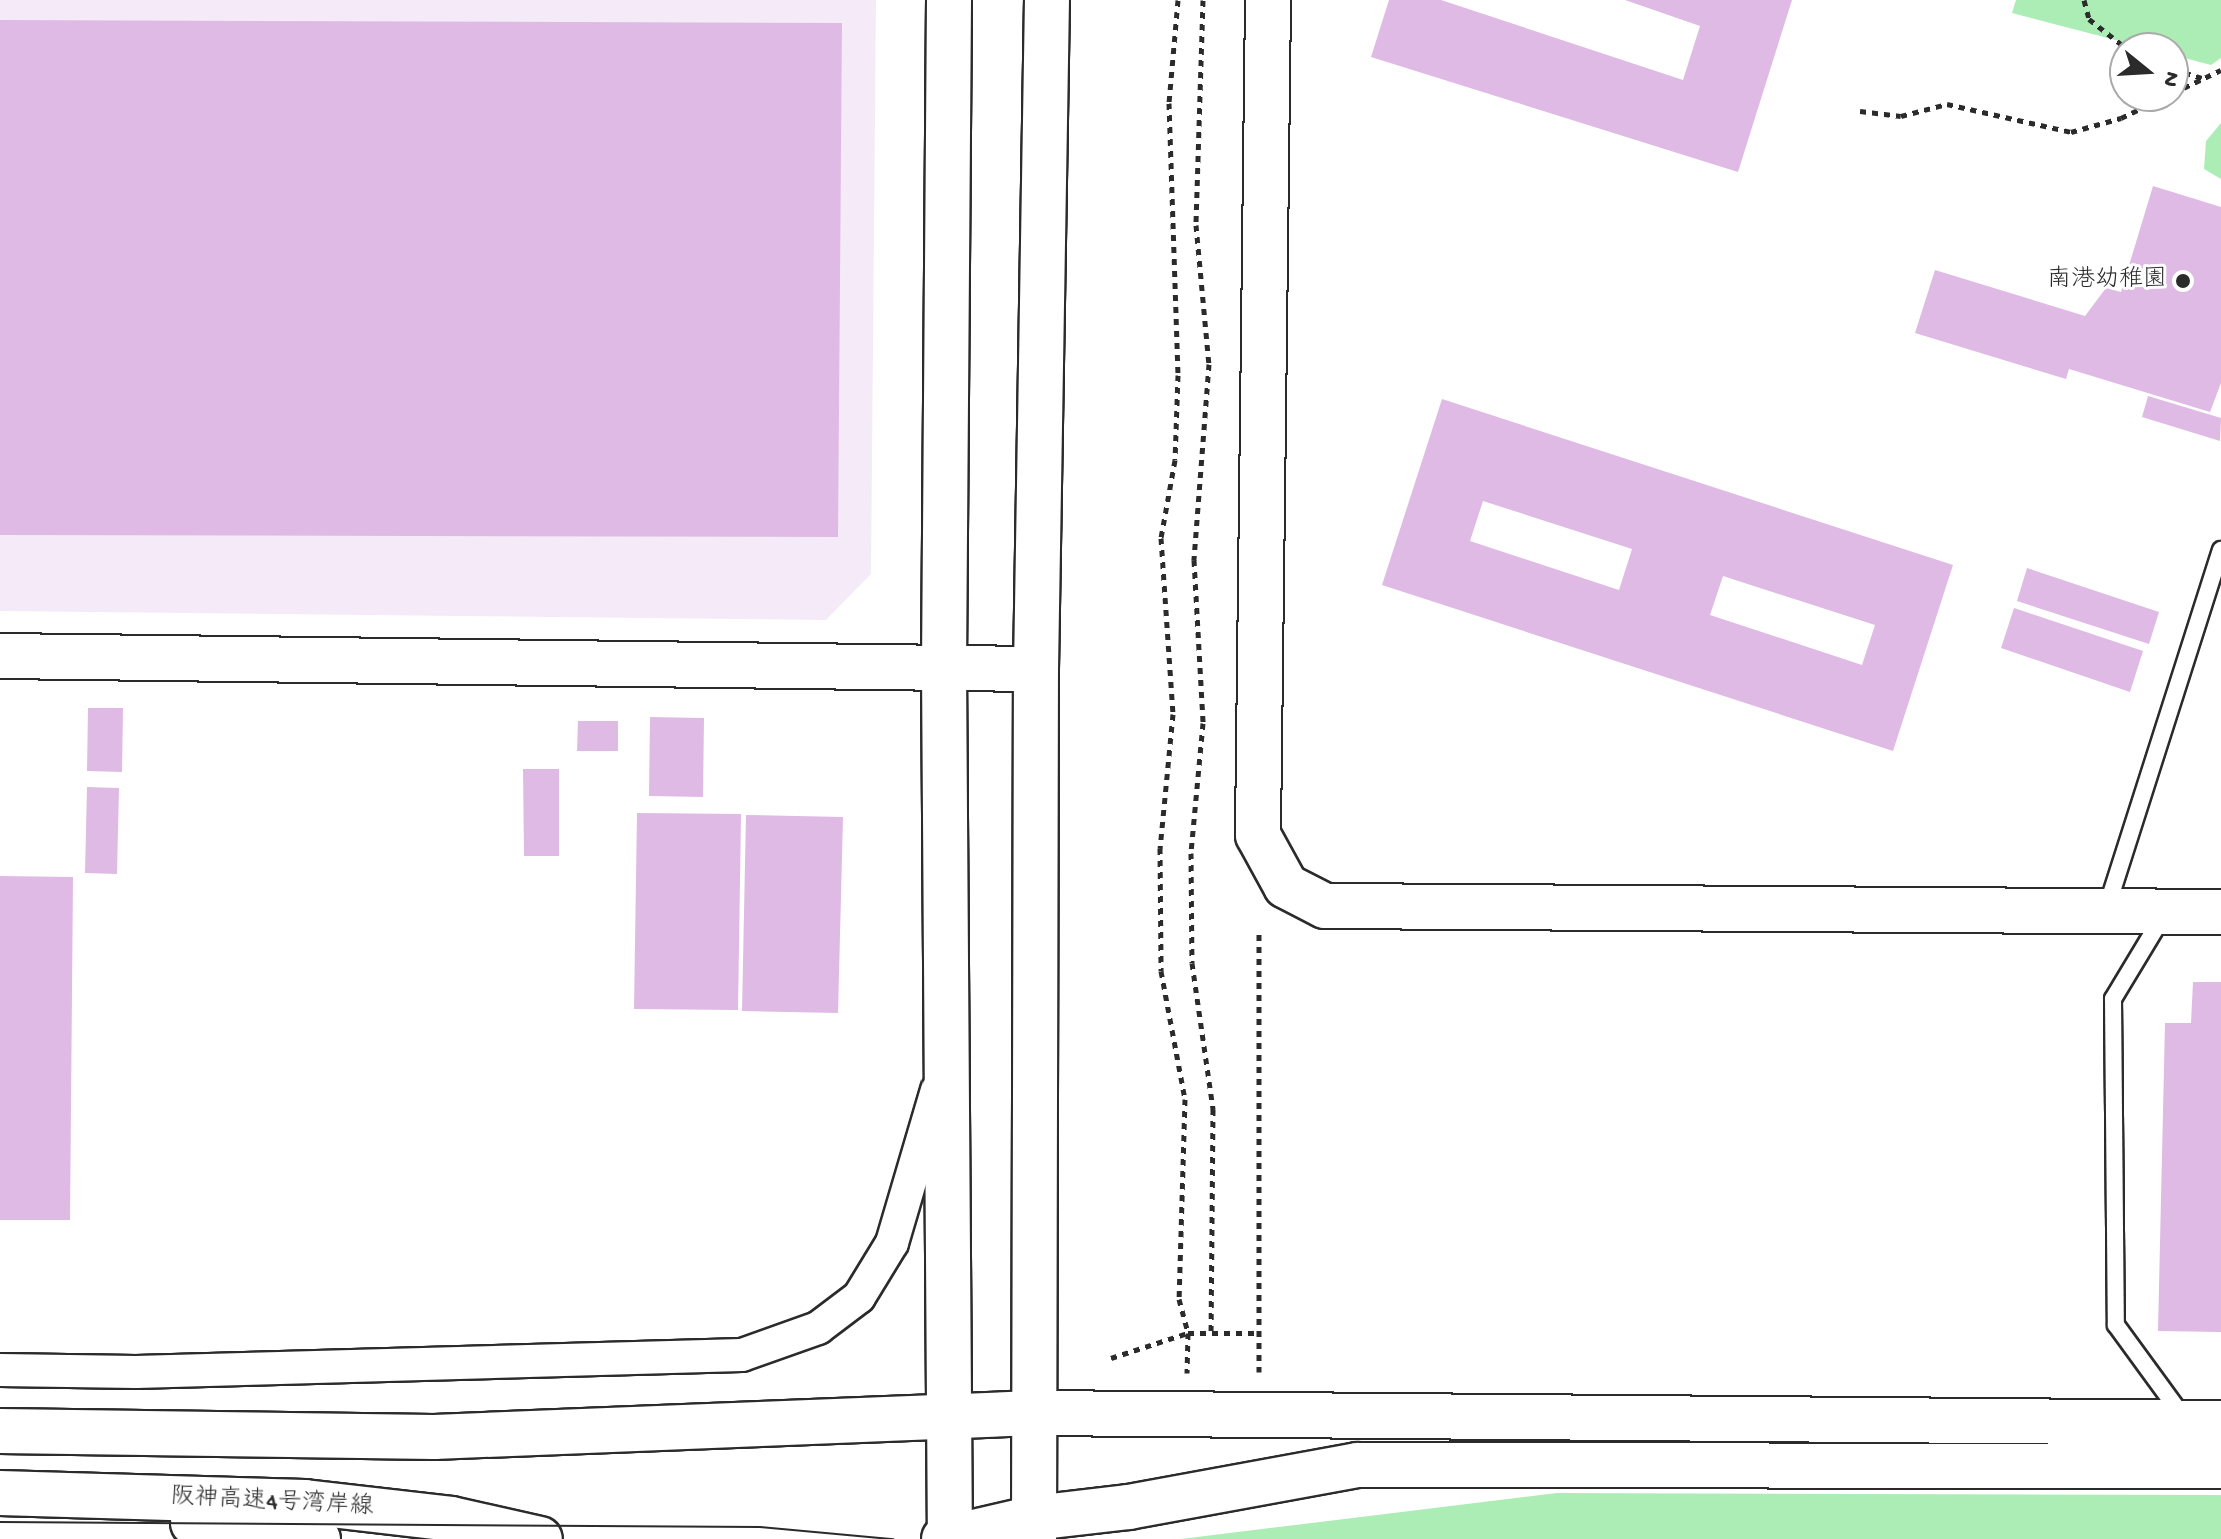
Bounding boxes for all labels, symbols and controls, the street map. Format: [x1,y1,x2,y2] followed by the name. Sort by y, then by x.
[2109,32,2189,112] north arrow
[2155,68,2185,90] text: N
[2047,267,2167,295] place label: 南港幼稚園
[2174,272,2192,290] marker: 南港幼稚園
[170,1483,374,1523] street label: 阪神高速4号湾岸線

